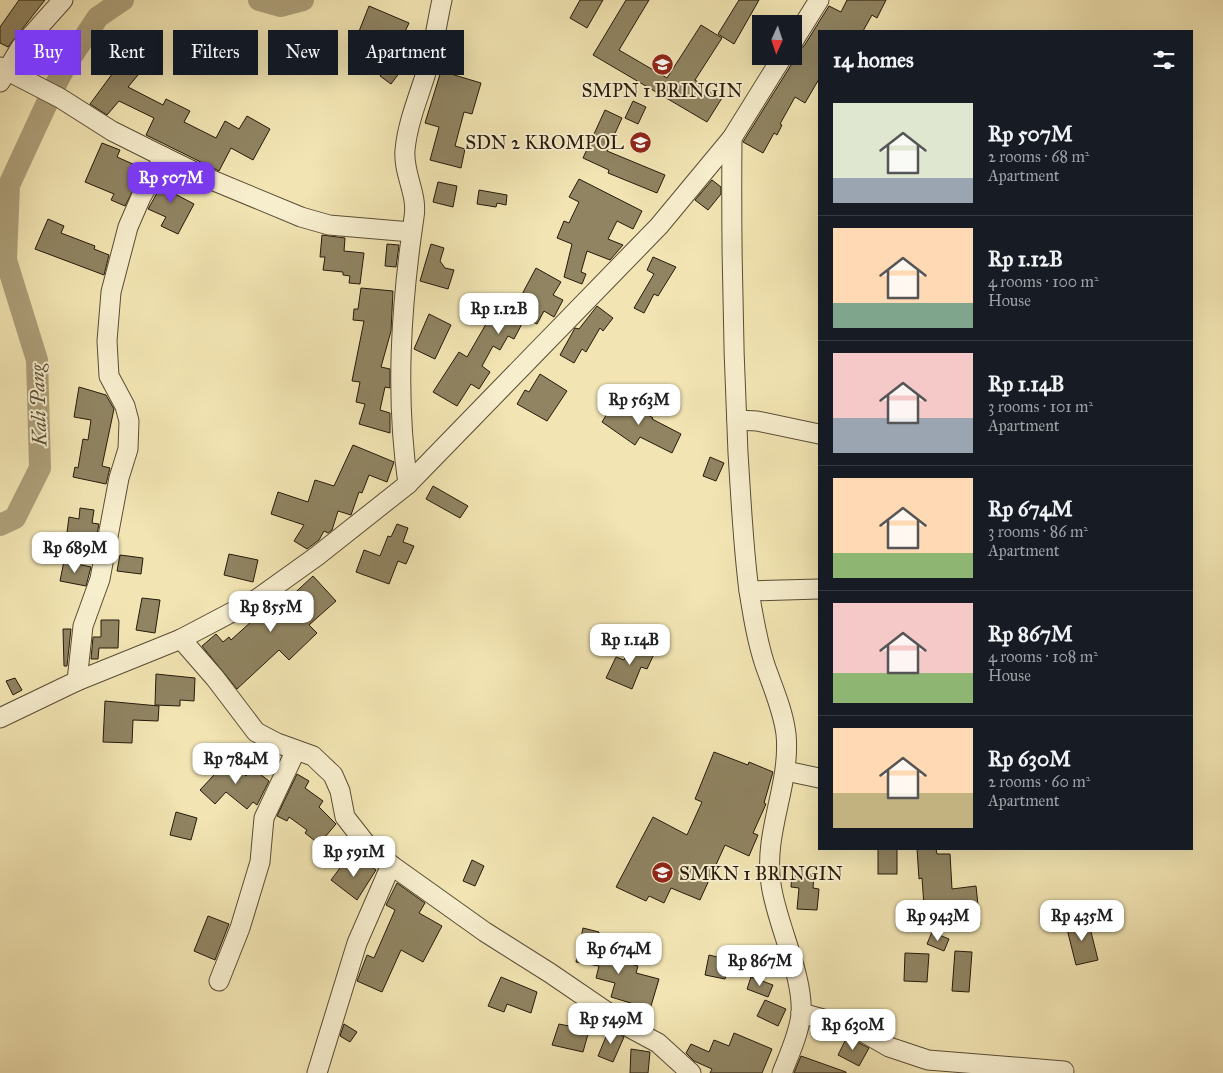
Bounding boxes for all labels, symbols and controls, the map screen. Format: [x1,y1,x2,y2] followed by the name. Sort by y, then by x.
[752,15,802,65] north arrow
[752,15,802,65] map controls
[15,30,81,75] chip: Buy
[91,30,163,75] chip: Rent
[173,30,258,75] chip: Filters
[268,30,338,75] chip: New
[348,30,464,75] chip: Apartment
[1150,46,1178,74] icon: filters
[833,47,914,73] text: 14 homes
[650,52,674,76] school or university icon: SMPN 1 BRINGIN
[581,79,743,102] place label: SMPN 1 BRINGIN
[988,121,1073,147] text: Rp 507M
[873,123,933,183] icon: home
[628,130,652,154] school or university icon: SDN 2 KROMPOL
[465,131,624,154] place label: SDN 2 KROMPOL
[988,147,1089,166] text: 2 rooms · 68 m²
[125,162,217,204] pin: Rp 507M
[988,166,1060,185] text: Apartment
[139,168,203,187] text: Rp 507M
[988,246,1063,272] text: Rp 1.12B
[873,248,933,308] icon: home
[988,272,1099,291] text: 4 rooms · 100 m²
[988,291,1031,310] text: House
[447,292,551,335] pin: Rp 1.12B
[470,299,528,318] text: Rp 1.12B
[25,362,51,447] water label: Kali Pang
[988,371,1064,397] text: Rp 1.14B
[873,373,933,433] icon: home
[593,384,685,426] pin: Rp 563M
[608,390,670,409] text: Rp 563M
[988,397,1093,416] text: 3 rooms · 101 m²
[988,416,1060,435] text: Apartment
[988,496,1073,522] text: Rp 674M
[873,498,933,558] icon: home
[988,522,1088,541] text: 3 rooms · 86 m²
[29,532,121,574] pin: Rp 689M
[43,538,107,557] text: Rp 689M
[988,541,1060,560] text: Apartment
[225,590,317,633] pin: Rp 855M
[240,597,302,616] text: Rp 855M
[988,621,1073,647] text: Rp 867M
[873,623,933,683] icon: home
[578,624,682,666] pin: Rp 1.14B
[601,630,659,649] text: Rp 1.14B
[988,647,1098,666] text: 4 rooms · 108 m²
[988,666,1031,685] text: House
[190,742,282,785] pin: Rp 784M
[988,746,1071,772] text: Rp 630M
[873,748,933,808] icon: home
[203,749,269,768] text: Rp 784M
[988,772,1090,791] text: 2 rooms · 60 m²
[988,791,1060,810] text: Apartment
[308,836,400,878] pin: Rp 591M
[323,842,385,861] text: Rp 591M
[651,861,675,885] school or university icon: SMKN 1 BRINGIN
[679,862,843,885] place label: SMKN 1 BRINGIN
[892,900,984,942] pin: Rp 943M
[1036,900,1128,942] pin: Rp 435M
[906,906,970,925] text: Rp 943M
[1051,906,1113,925] text: Rp 435M
[573,932,665,975] pin: Rp 674M
[587,939,651,958] text: Rp 674M
[714,944,806,987] pin: Rp 867M
[728,951,792,970] text: Rp 867M
[565,1002,657,1045] pin: Rp 549M
[807,1008,899,1051] pin: Rp 630M
[579,1009,643,1028] text: Rp 549M
[821,1015,885,1034] text: Rp 630M

